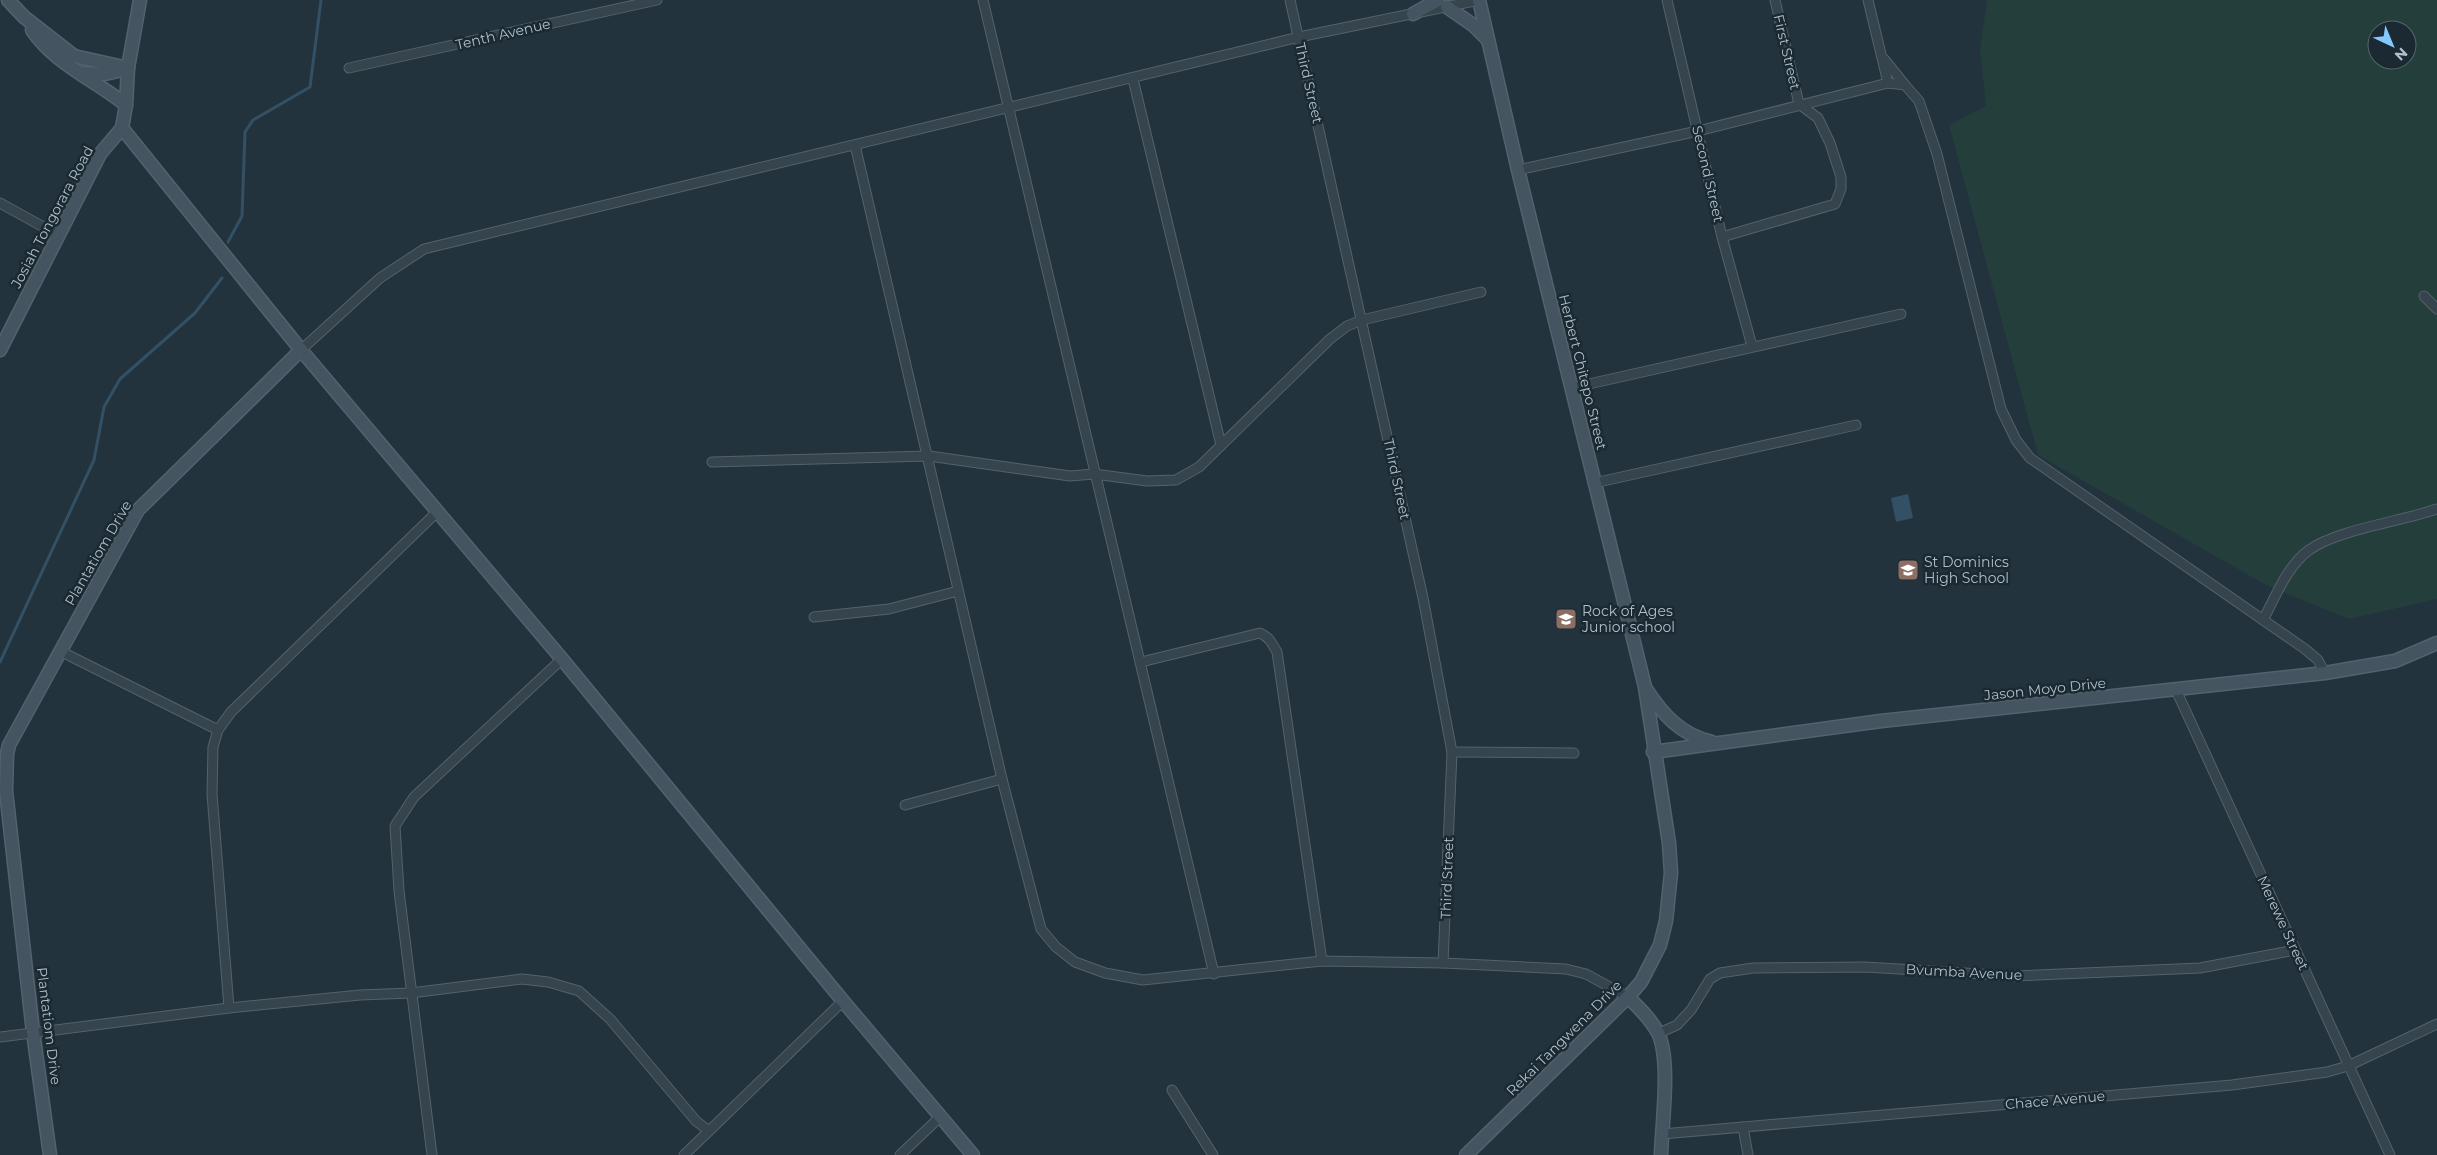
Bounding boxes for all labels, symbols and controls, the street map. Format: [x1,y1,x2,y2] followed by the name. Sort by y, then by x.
[1770,13,1804,92] street label: First Street
[454,14,552,54] street label: Tenth Avenue
[2367,20,2417,70] north arrow
[1291,41,1327,125] street label: Third Street
[2391,44,2411,65] text: N
[1688,124,1728,224] street label: Second Street
[6,143,97,292] street label: Josiah Tongorara Road
[1555,292,1611,452] street label: Herbert Chitepo Street
[1380,437,1414,521] street label: Third Street
[61,497,135,609] street label: Plantatiom Drive
[1924,553,2009,587] place label: St Dominics High School
[1896,558,1920,582] school or university icon: St Dominics High School
[1581,602,1675,636] place label: Rock of Ages Junior school
[1554,607,1578,631] school or university icon: Rock of Ages Junior school
[1982,674,2107,704] street label: Jason Moyo Drive
[1437,836,1457,919] street label: Third Street
[2253,873,2313,973] street label: Merewe Street
[1905,960,2023,984] street label: Bvumba Avenue
[33,966,65,1086] street label: Plantatiom Drive
[1502,976,1626,1100] street label: Rekai Tangwena Drive
[2004,1087,2106,1113] street label: Chace Avenue

